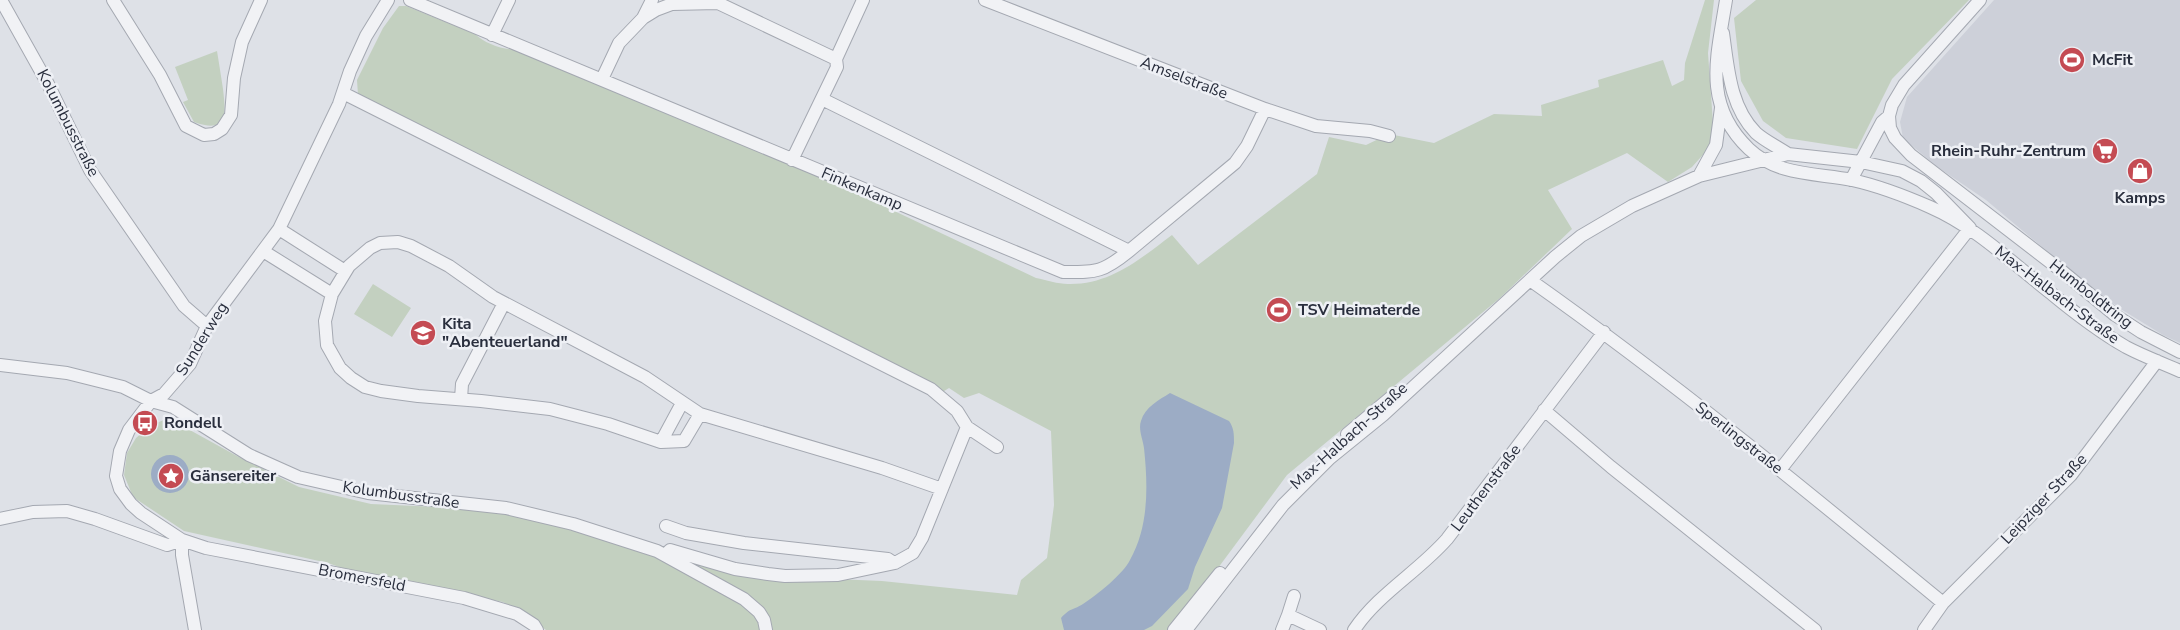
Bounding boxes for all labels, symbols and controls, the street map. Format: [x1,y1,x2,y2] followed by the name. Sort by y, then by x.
[2057,45,2087,75] sports icon: McFit
[2092,49,2134,71] place label: McFit
[1137,51,1231,105] street label: Amselstraße
[31,66,105,180] street label: Kolumbusstraße
[2090,136,2120,166] supermarket icon: Rhein-Ruhr-Zentrum
[1931,140,2086,162] place label: Rhein-Ruhr-Zentrum
[2125,156,2155,186] shop icon: Kamps
[818,162,906,216] street label: Finkenkamp
[2115,187,2166,209] place label: Kamps
[1990,241,2124,349] street label: Max-Halbach-Straße
[2045,254,2137,334] street label: Humboldtring
[1264,295,1294,325] sports icon: TSV Heimaterde
[171,298,233,380] street label: Sunderweg
[1298,299,1421,321] place label: TSV Heimaterde
[442,313,568,353] place label: Kita "Abenteuerland"
[408,318,438,348] school or university icon: Kita "Abenteuerland"
[1286,377,1412,495] street label: Max-Halbach-Straße
[1690,397,1788,479] street label: Sperlingstraße
[130,408,160,438] bus stop icon: Rondell
[164,412,222,434] place label: Rondell
[1446,440,1526,536] street label: Leuthenstraße
[1996,449,2092,549] street label: Leipziger Straße
[156,461,186,491] place icon: Gänsereiter
[190,465,277,487] place label: Gänsereiter
[341,476,461,514] street label: Kolumbusstraße
[316,559,408,597] street label: Bromersfeld

